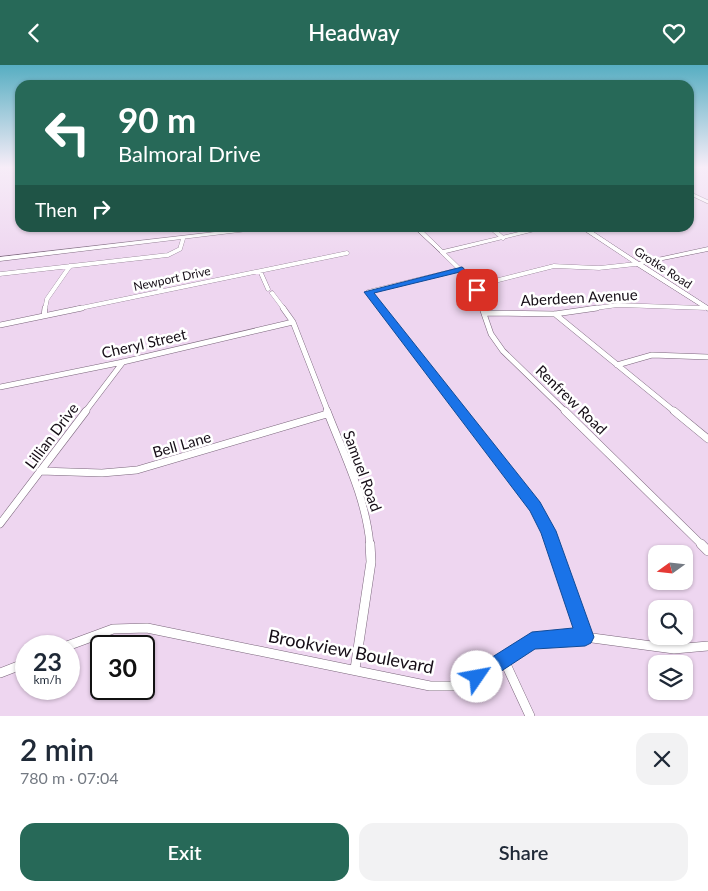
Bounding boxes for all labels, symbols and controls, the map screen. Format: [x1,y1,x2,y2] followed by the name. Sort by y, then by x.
[20,19,48,47] icon: back
[308,19,400,46] text: Headway
[660,19,688,47] icon: heart
[118,98,196,140] text: 90 m
[35,100,100,165] icon: left
[118,140,261,167] text: Balmoral Drive
[87,195,115,223] icon: right
[35,198,77,221] text: Then
[632,243,695,292] street label: Grotke Road
[132,263,212,294] street label: Newport Drive
[456,269,498,311] pin
[463,276,491,304] icon: arrive
[520,285,638,309] street label: Aberdeen Avenue
[100,324,188,362] street label: Cheryl Street
[532,361,611,438] street label: Renfrew Road
[21,399,82,472] street label: Lillian Drive
[150,427,213,461] street label: Bell Lane
[340,428,386,514] street label: Samuel Road
[648,545,692,590] north arrow
[648,545,693,700] map controls
[648,600,693,645] button: search
[267,624,436,678] street label: Brookview Boulevard
[90,635,155,700] speed limit sign: 30
[33,646,62,676] text: 23
[450,650,502,702] position arrow
[648,655,693,700] button: layers
[33,672,62,687] text: km/h
[20,731,94,767] text: 2 min
[636,733,688,785] button: close
[20,768,119,787] text: 780 m · 07:04
[20,823,349,881] button: Exit
[359,823,688,881] button: Share

